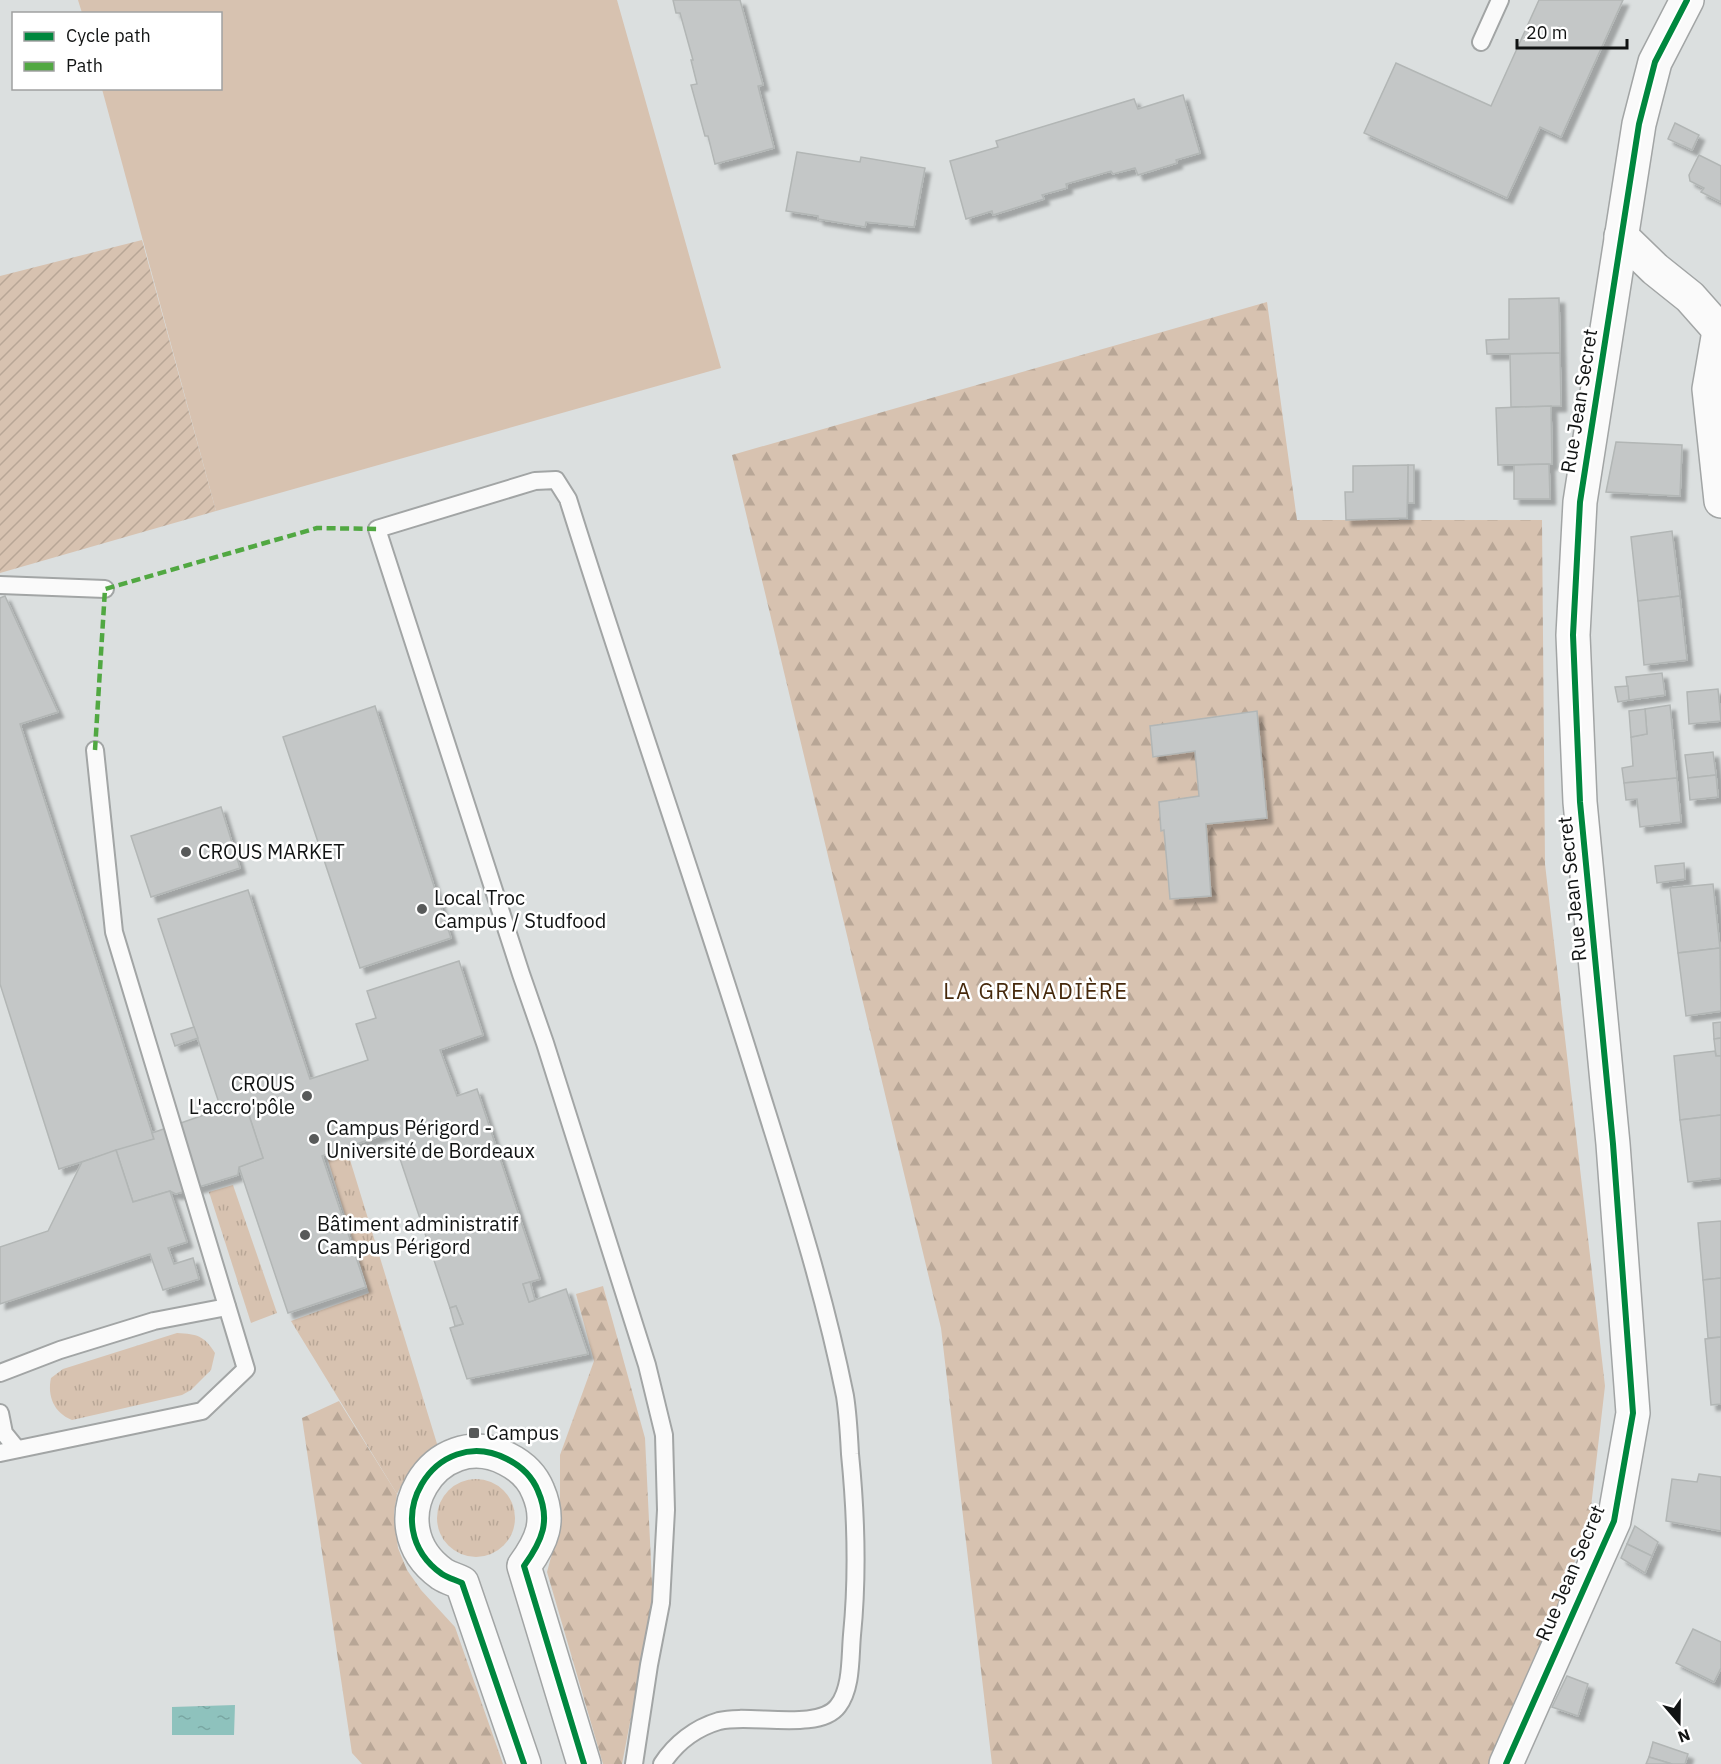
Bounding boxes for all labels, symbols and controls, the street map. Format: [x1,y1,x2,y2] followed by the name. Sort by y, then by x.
[12,12,222,90] legend
[1517,12,1626,50] scale bar
[1526,21,1568,44] text: 20 m
[66,24,151,47] text: Cycle path
[66,54,103,77] text: Path
[1554,327,1603,475] street label: Rue Jean Secret
[1550,815,1593,963] street label: Rue Jean Secret
[198,838,345,865] place label: CROUS MARKET
[179,845,193,859] marker: CROUS MARKET
[434,884,606,934] place label: Local Troc Campus / Studfood
[415,902,429,916] marker: Local Troc Campus / Studfood
[943,976,1129,1005] district label: LA GRENADIÈRE
[189,1070,295,1120] place label: CROUS L'accro'pôle
[300,1089,314,1103] marker: CROUS L'accro'pôle
[326,1114,535,1164] place label: Campus Périgord - Université de Bordeaux
[307,1132,321,1146] marker: Campus Périgord - Université de Bordeaux
[317,1210,519,1260] place label: Bâtiment administratif Campus Périgord
[298,1228,312,1242] marker: Bâtiment administratif Campus Périgord
[486,1419,559,1446] place label: Campus
[467,1426,481,1440] marker: Campus
[1529,1500,1610,1645] street label: Rue Jean Secret
[1649,1692,1709,1752] north arrow
[1675,1725,1693,1747] text: N

